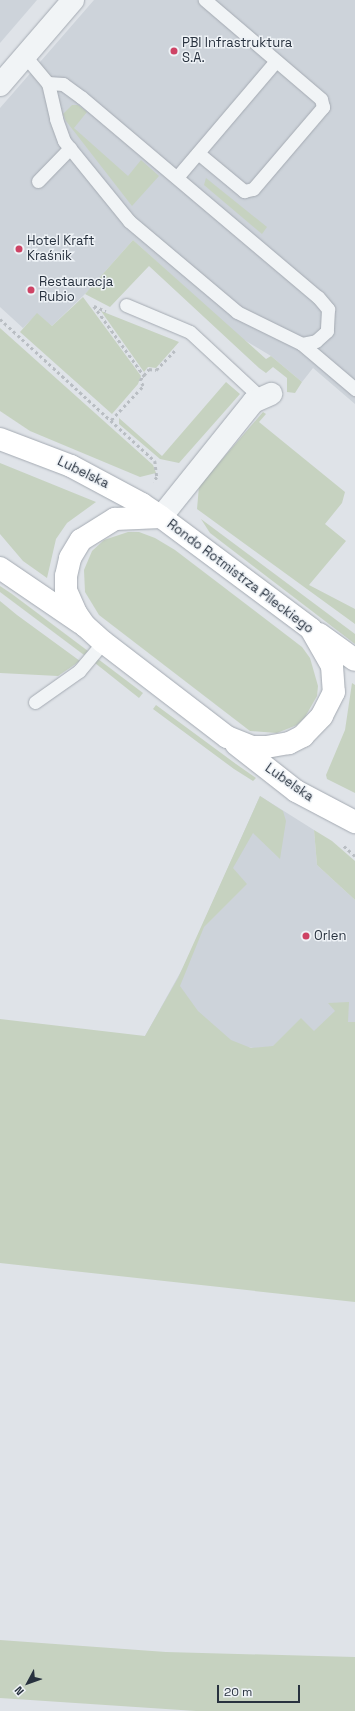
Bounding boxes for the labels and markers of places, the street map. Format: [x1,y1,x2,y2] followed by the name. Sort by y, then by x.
[182,36,292,67] place label: PBI Infrastruktura S.A.
[169,46,179,56] marker: PBI Infrastruktura S.A.
[27,234,94,265] place label: Hotel Kraft Kraśnik
[14,244,24,254] marker: Hotel Kraft Kraśnik
[39,275,113,306] place label: Restauracja Rubio
[26,285,36,295] marker: Restauracja Rubio
[314,928,346,944] place label: Orlen
[301,931,311,941] marker: Orlen

